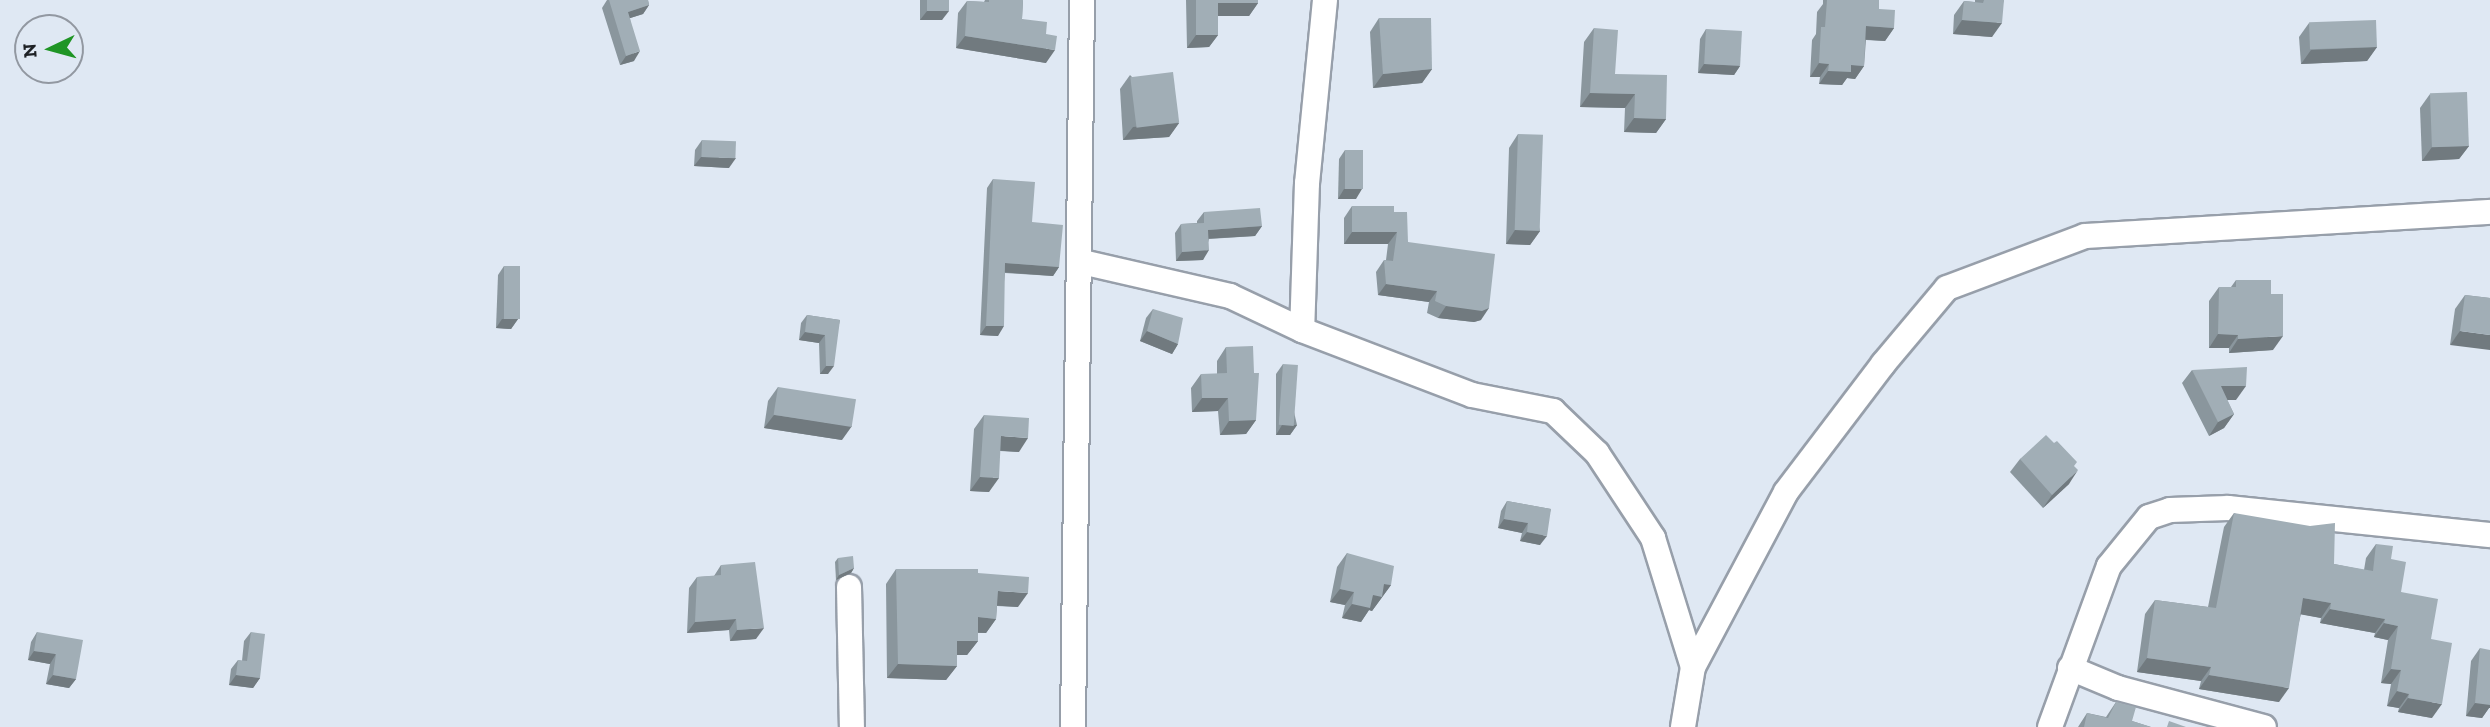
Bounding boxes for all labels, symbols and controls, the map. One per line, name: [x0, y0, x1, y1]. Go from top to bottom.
north arrow: [14, 14, 84, 84]
text: N: [17, 43, 42, 59]

